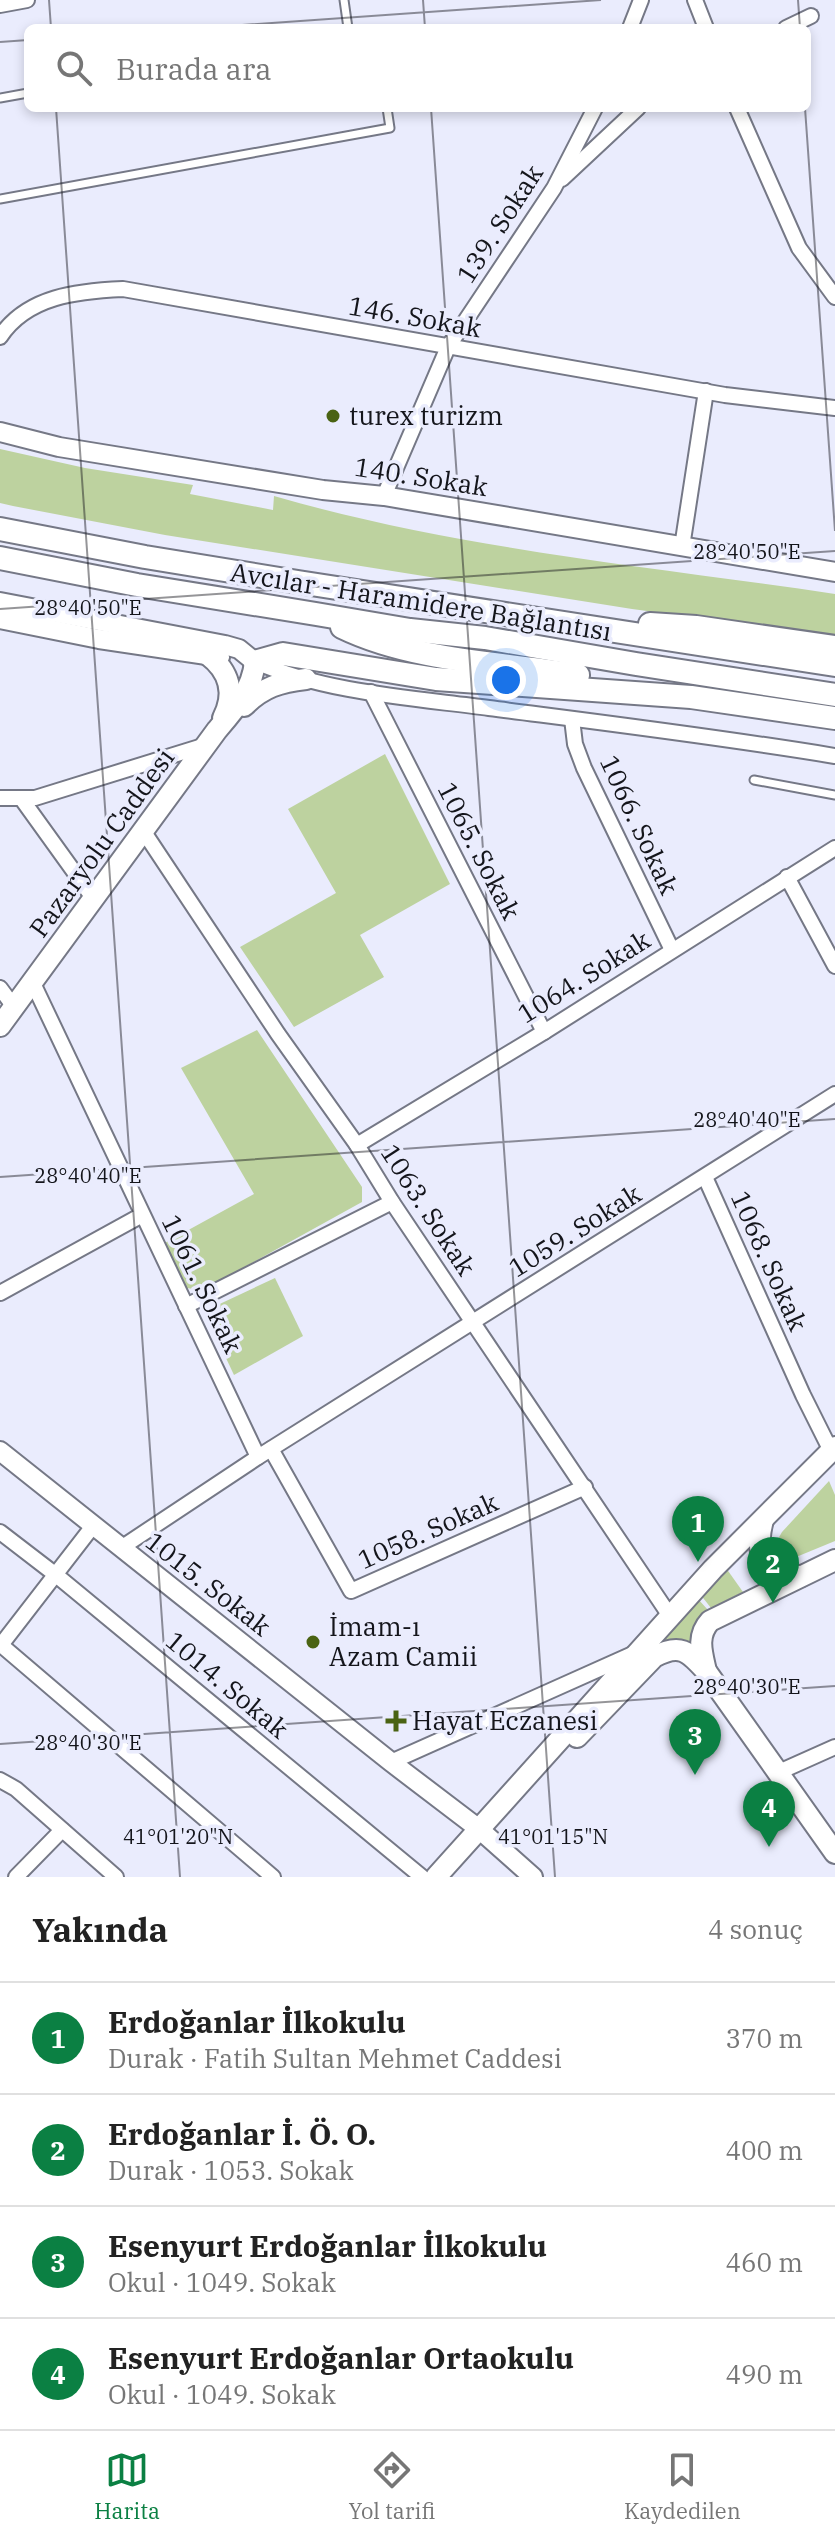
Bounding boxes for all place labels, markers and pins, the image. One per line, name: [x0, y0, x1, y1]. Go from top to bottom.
place label: turex turizm: [349, 398, 503, 432]
marker: turex turizm: [324, 407, 342, 425]
pin: 1: [672, 1496, 724, 1562]
pin: 2: [747, 1537, 799, 1603]
place label: İmam-ı Azam Camii: [329, 1609, 477, 1673]
marker: İmam-ı Azam Camii: [304, 1633, 322, 1651]
place label: Hayat Eczanesi: [412, 1703, 598, 1737]
pin: 3: [669, 1709, 721, 1775]
marker: Hayat Eczanesi: [387, 1712, 405, 1730]
pin: 4: [743, 1781, 795, 1847]

